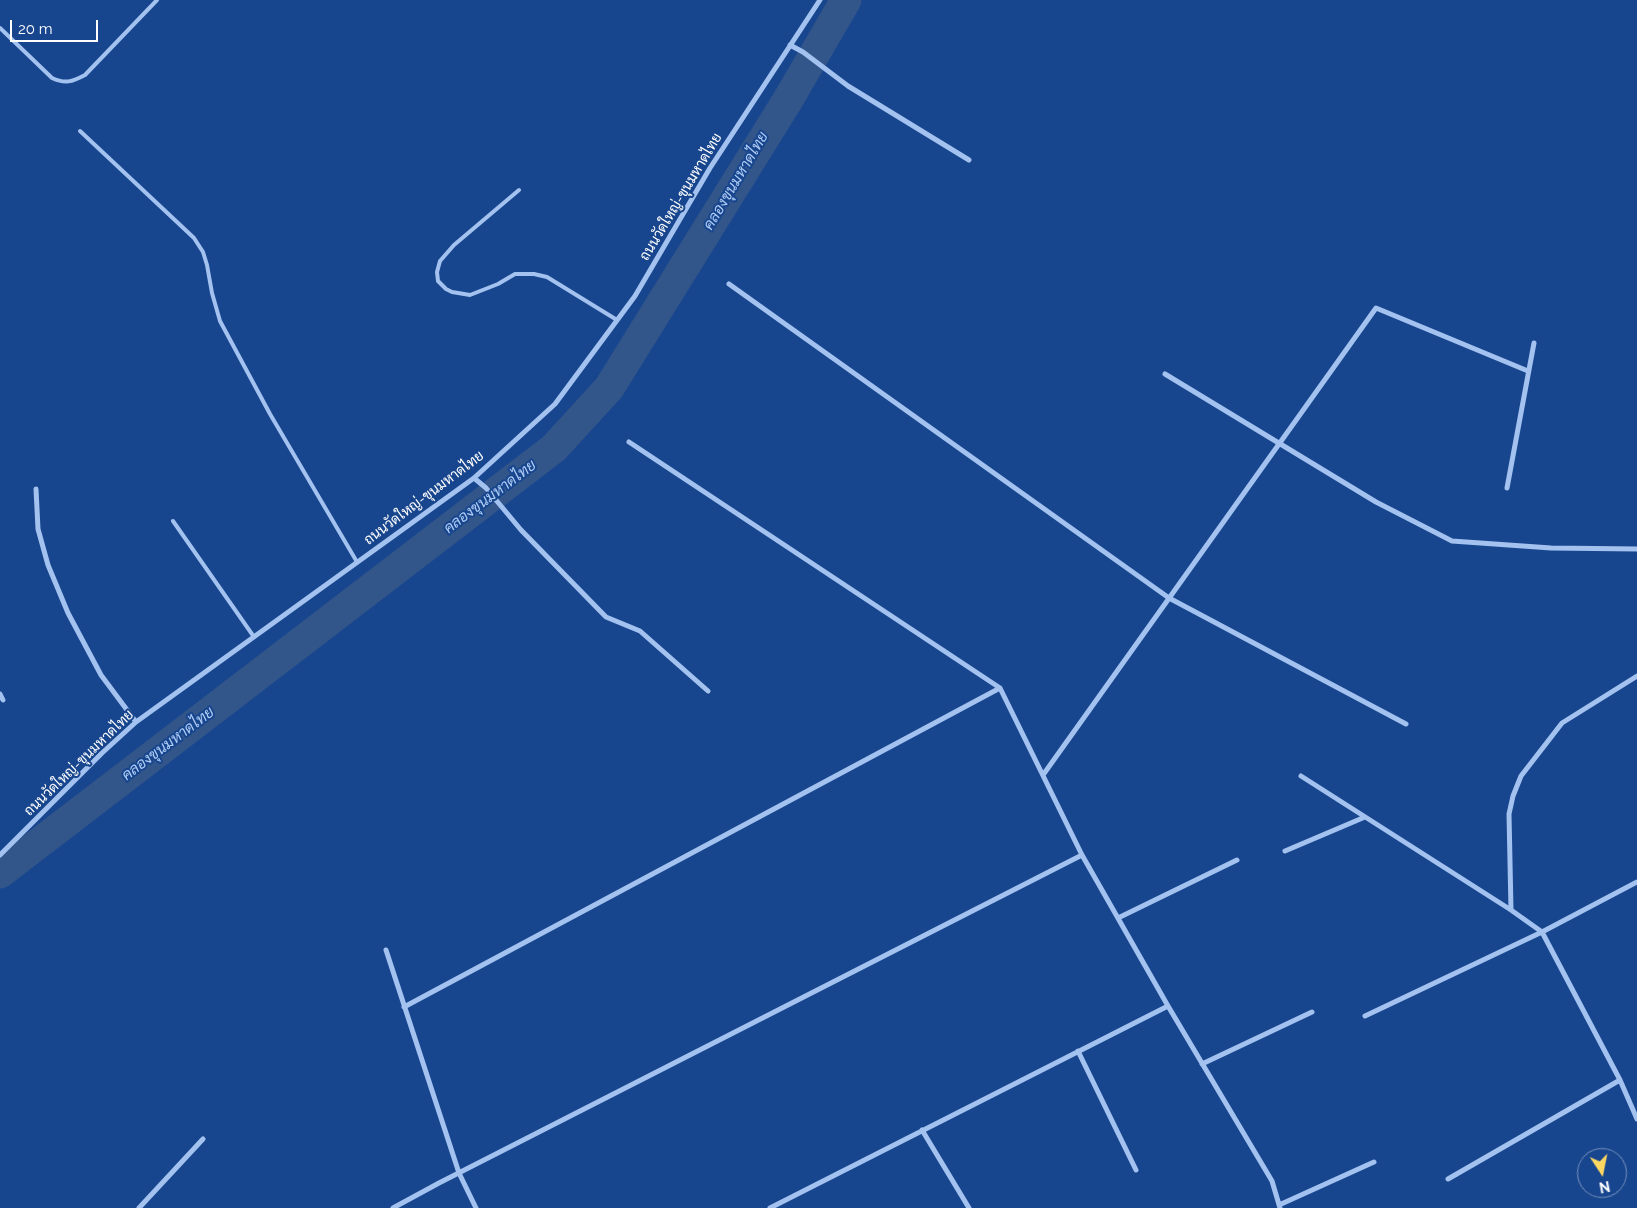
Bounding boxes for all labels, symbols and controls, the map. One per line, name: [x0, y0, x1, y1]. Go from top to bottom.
scale bar: [12, 10, 100, 42]
text: 20 m: [18, 20, 53, 38]
water label: คลองขุนมหาดไทย: [700, 129, 772, 233]
street label: ถนนวัดใหญ่-ขุนมหาดไทย: [636, 130, 726, 264]
street label: ถนนวัดใหญ่-ขุนมหาดไทย: [361, 447, 487, 549]
water label: คลองขุนมหาดไทย: [440, 456, 540, 538]
water label: คลองขุนมหาดไทย: [118, 703, 218, 785]
street label: ถนนวัดใหญ่-ขุนมหาดไทย: [21, 706, 137, 820]
north arrow: [1577, 1148, 1627, 1198]
text: N: [1598, 1178, 1611, 1196]

